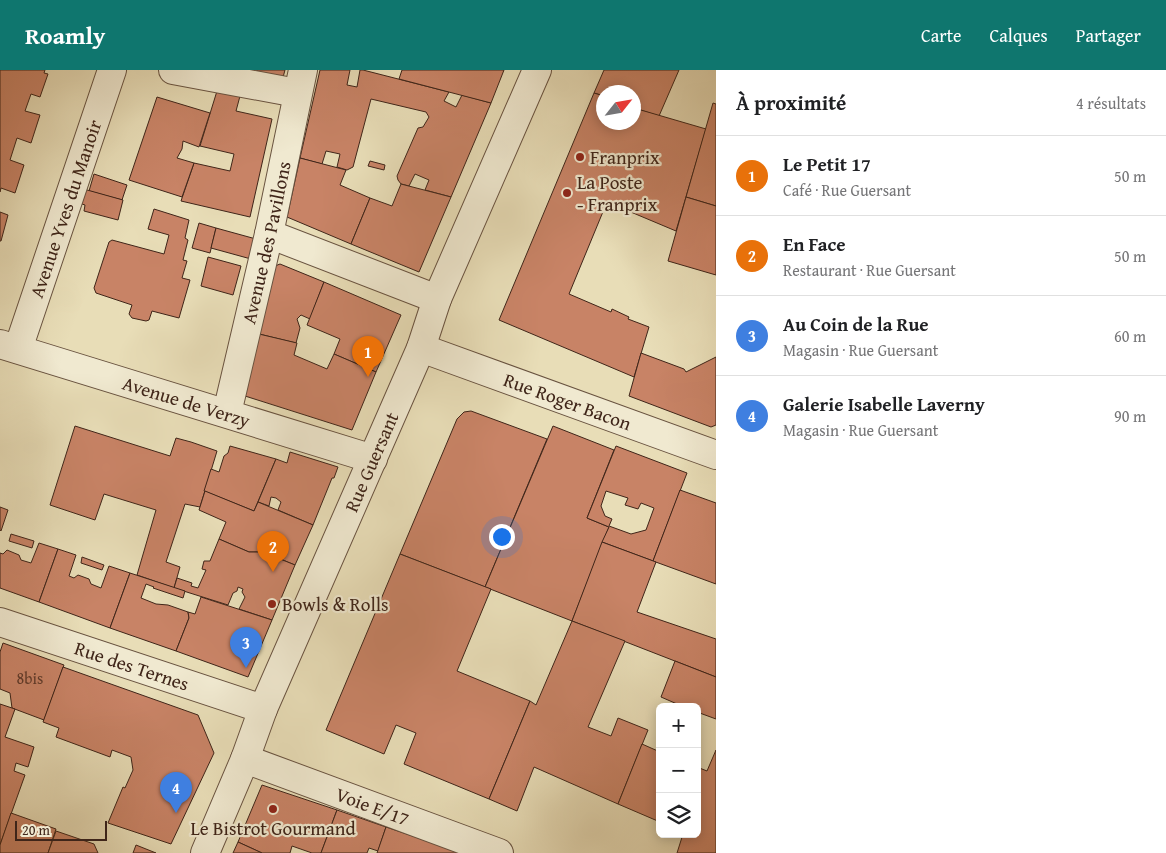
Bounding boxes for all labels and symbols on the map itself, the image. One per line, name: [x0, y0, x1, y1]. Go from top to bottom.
north arrow: [596, 85, 641, 130]
street label: Avenue Yves du Manoir: [22, 116, 108, 302]
place label: Franprix: [590, 143, 660, 171]
marker: Franprix: [574, 151, 586, 163]
street label: Avenue des Pavillons: [234, 159, 298, 327]
place label: La Poste - Franprix: [577, 168, 658, 218]
marker: La Poste - Franprix: [561, 187, 573, 199]
pin: 1: [352, 336, 384, 377]
street label: Rue Roger Bacon: [500, 365, 636, 437]
street label: Avenue de Verzy: [119, 369, 254, 434]
street label: Rue Guersant: [337, 407, 405, 516]
your location: [489, 524, 515, 550]
pin: 2: [257, 531, 289, 572]
place label: Bowls & Rolls: [282, 590, 389, 618]
marker: Bowls & Rolls: [266, 598, 278, 610]
pin: 3: [230, 627, 262, 668]
street label: Rue des Ternes: [71, 634, 193, 698]
house number: 8bis: [17, 666, 43, 690]
pin: 4: [160, 772, 192, 813]
street label: Voie E/17: [332, 780, 413, 833]
marker: Le Bistrot Gourmand: [267, 803, 279, 815]
place label: Le Bistrot Gourmand: [190, 814, 356, 842]
scale bar: [15, 818, 108, 841]

